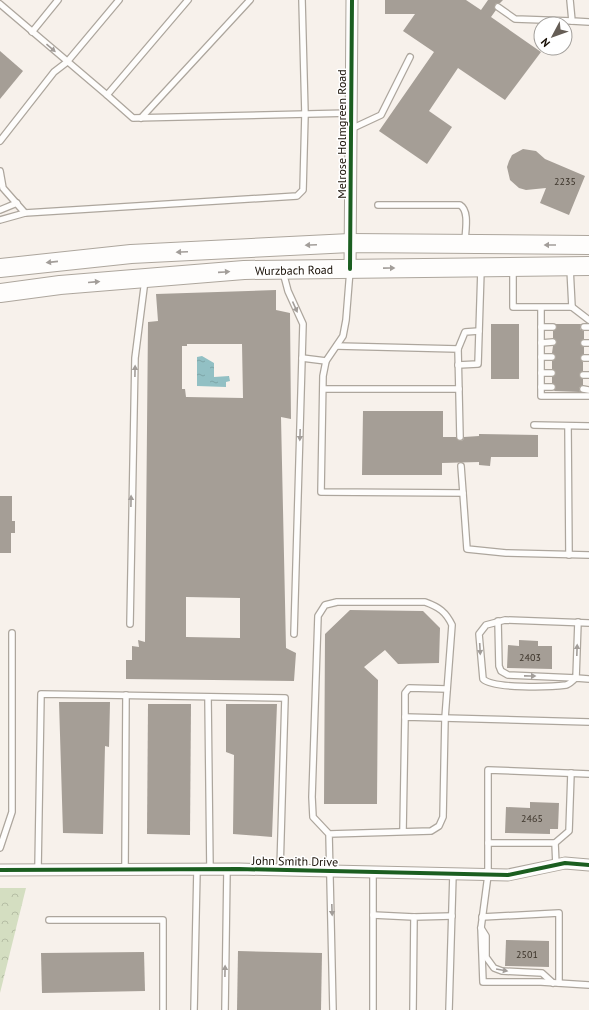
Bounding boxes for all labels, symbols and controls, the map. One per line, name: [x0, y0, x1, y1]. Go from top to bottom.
north arrow: [533, 16, 573, 56]
text: N: [538, 35, 553, 50]
one-way arrow: [46, 43, 55, 52]
street label: Melrose Holmgreen Road: [334, 69, 349, 199]
house number: 2235: [554, 175, 576, 188]
one-way arrow: [305, 242, 317, 249]
one-way arrow: [543, 242, 556, 248]
one-way arrow: [175, 249, 188, 255]
one-way arrow: [46, 259, 58, 265]
street label: Wurzbach Road: [255, 262, 333, 278]
one-way arrow: [383, 265, 395, 272]
one-way arrow: [218, 268, 230, 275]
one-way arrow: [88, 279, 100, 286]
one-way arrow: [292, 301, 298, 312]
one-way arrow: [131, 365, 138, 377]
one-way arrow: [296, 429, 303, 441]
one-way arrow: [128, 495, 135, 507]
one-way arrow: [477, 643, 483, 656]
one-way arrow: [574, 643, 580, 656]
house number: 2403: [519, 651, 541, 664]
one-way arrow: [524, 672, 536, 679]
house number: 2465: [521, 812, 543, 825]
street label: John Smith Drive: [251, 853, 338, 869]
one-way arrow: [329, 904, 335, 917]
house number: 2501: [516, 948, 538, 961]
one-way arrow: [222, 964, 228, 977]
one-way arrow: [496, 967, 508, 973]

